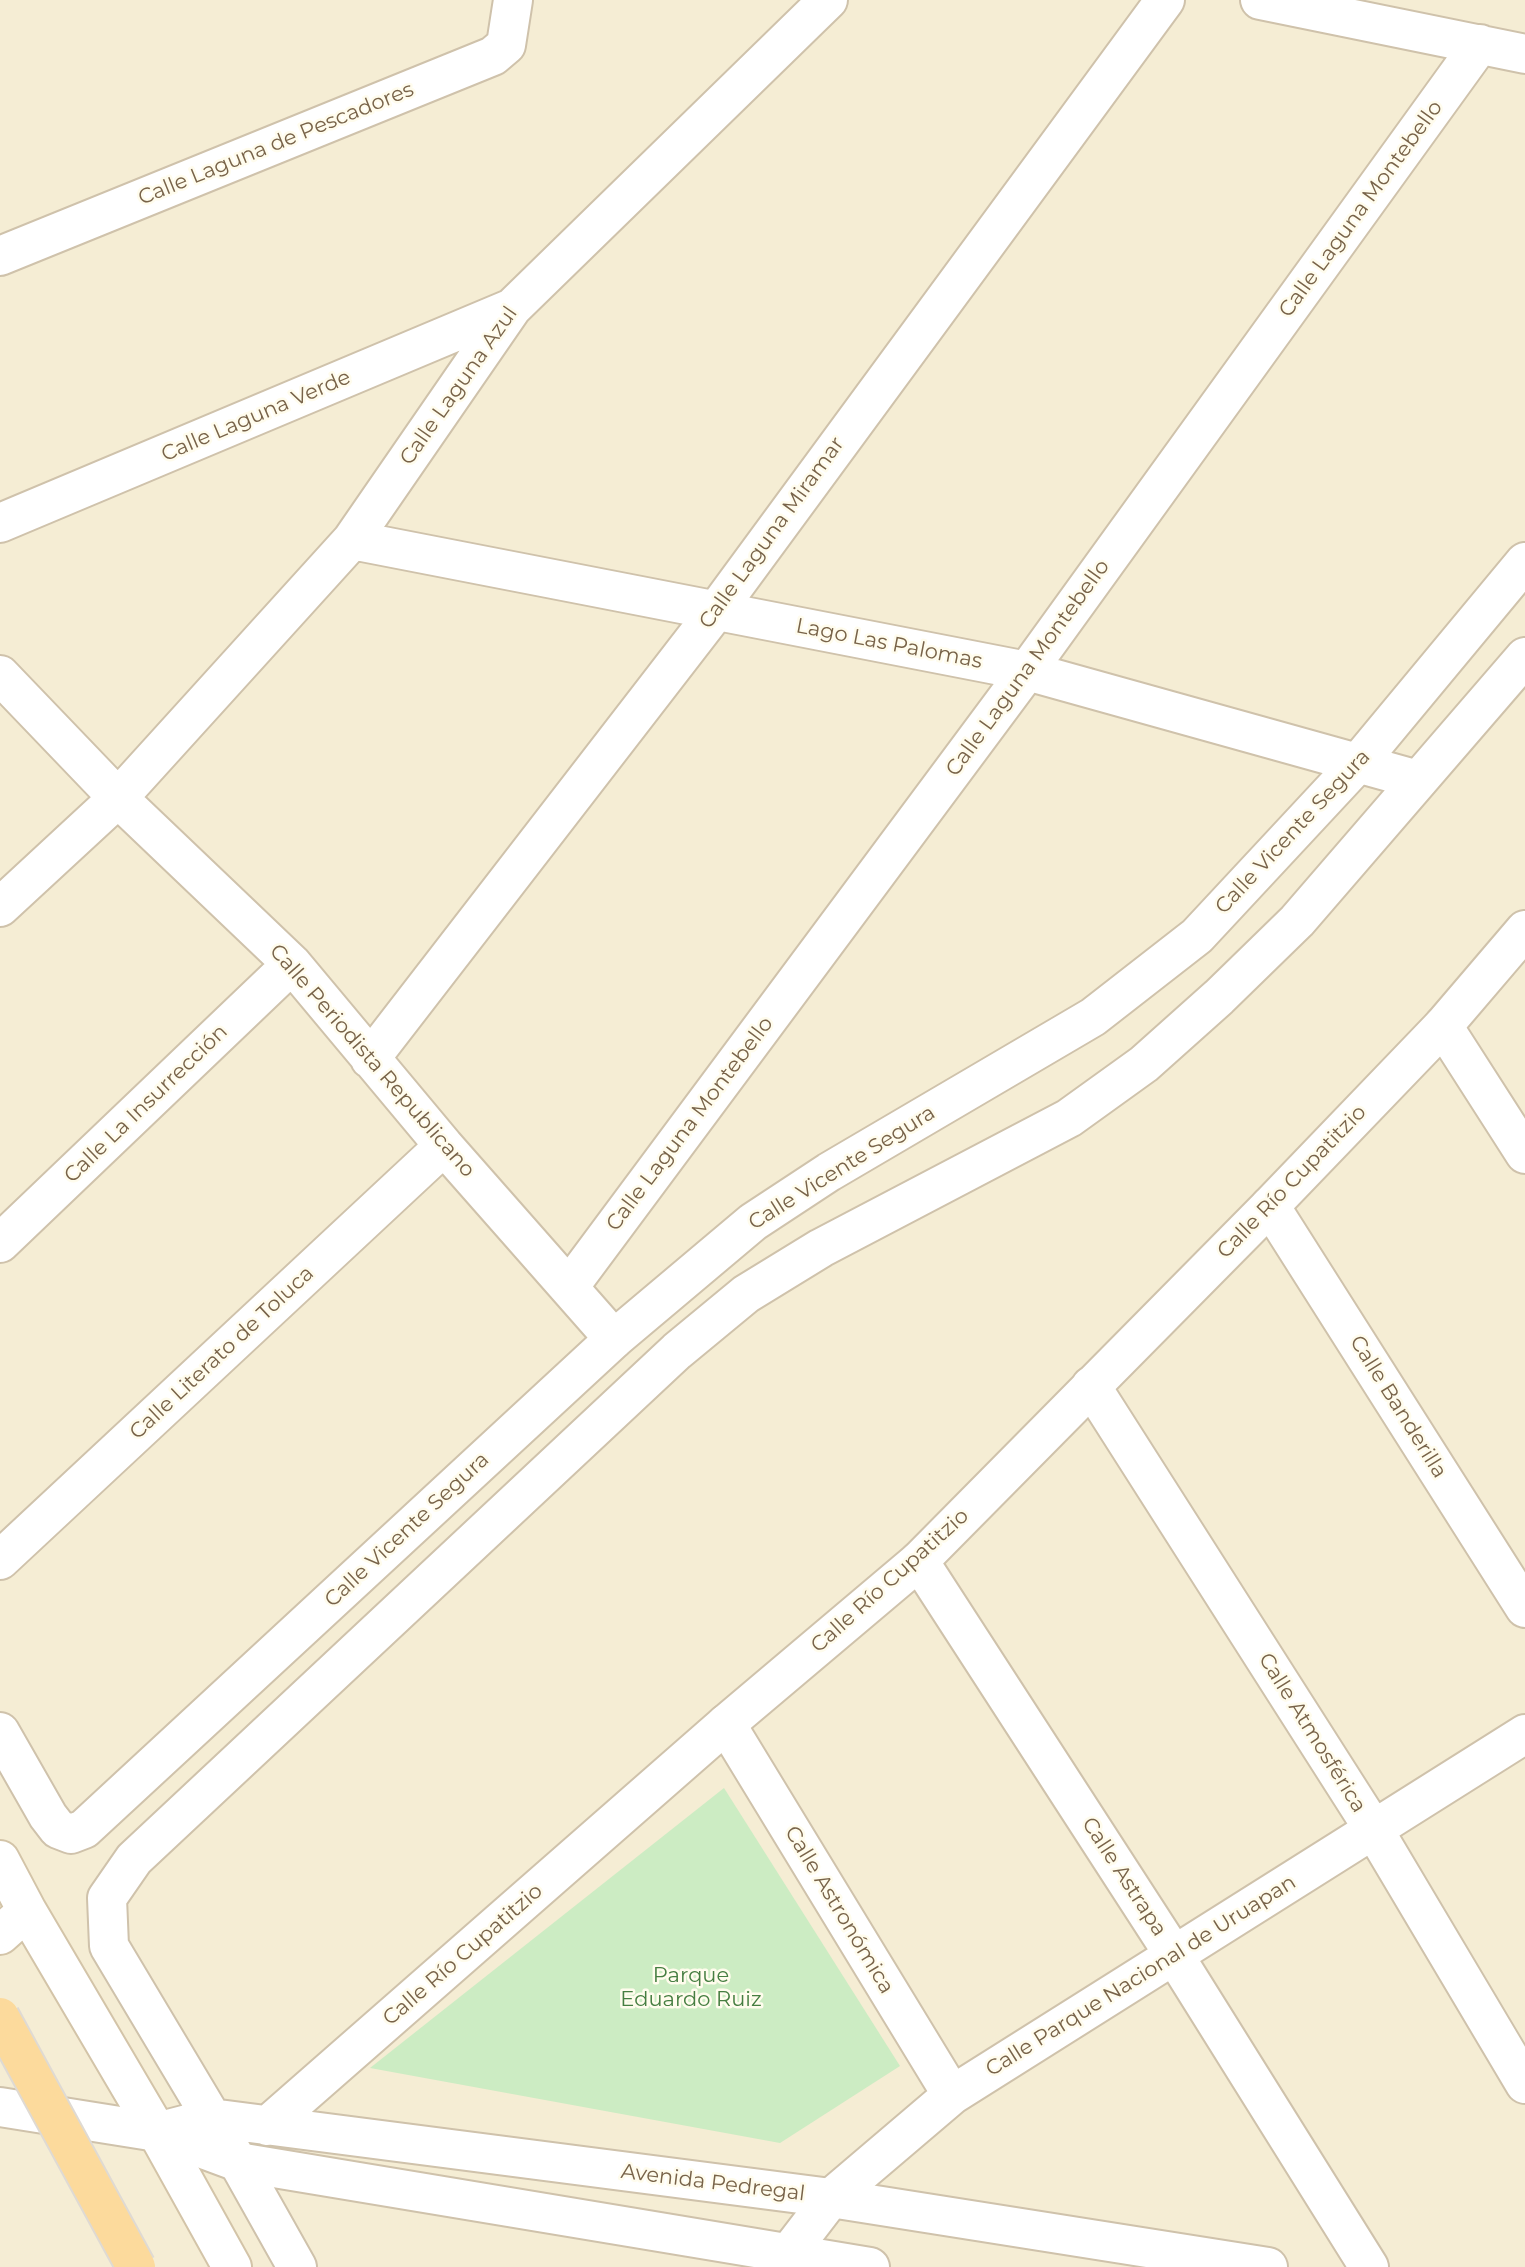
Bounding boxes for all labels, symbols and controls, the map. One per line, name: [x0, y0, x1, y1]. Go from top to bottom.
street label: Calle Laguna de Pescadores: [135, 77, 417, 211]
street label: Calle Laguna Montebello: [1274, 96, 1448, 322]
street label: Calle Laguna Azul: [395, 302, 523, 470]
street label: Calle Laguna Verde: [158, 365, 354, 467]
street label: Calle Laguna Miramar: [694, 432, 850, 634]
street label: Calle Laguna Montebello: [941, 555, 1115, 781]
street label: Lago Las Palomas: [794, 614, 984, 674]
street label: Calle Vicente Segura: [1210, 745, 1376, 919]
street label: Calle Periodista Republicano: [264, 939, 480, 1183]
street label: Calle Laguna Montebello: [601, 1012, 779, 1236]
street label: Calle La Insurrección: [59, 1020, 233, 1188]
street label: Calle Vicente Segura: [744, 1100, 940, 1236]
street label: Calle Río Cupatitzio: [1212, 1100, 1372, 1264]
street label: Calle Literato de Toluca: [125, 1261, 319, 1445]
street label: Calle Banderilla: [1344, 1331, 1452, 1483]
street label: Calle Vicente Segura: [320, 1447, 494, 1613]
street label: Calle Río Cupatitzio: [806, 1504, 974, 1658]
street label: Calle Atmosférica: [1253, 1649, 1371, 1817]
street label: Calle Astrapa: [1076, 1813, 1172, 1941]
street label: Calle Astronómica: [779, 1822, 899, 1998]
street label: Calle Parque Nacional de Uruapan: [981, 1870, 1301, 2082]
street label: Calle Río Cupatitzio: [378, 1879, 548, 2031]
park label: Parque Eduardo Ruiz: [620, 1963, 762, 2013]
street label: Avenida Pedregal: [620, 2159, 806, 2207]

